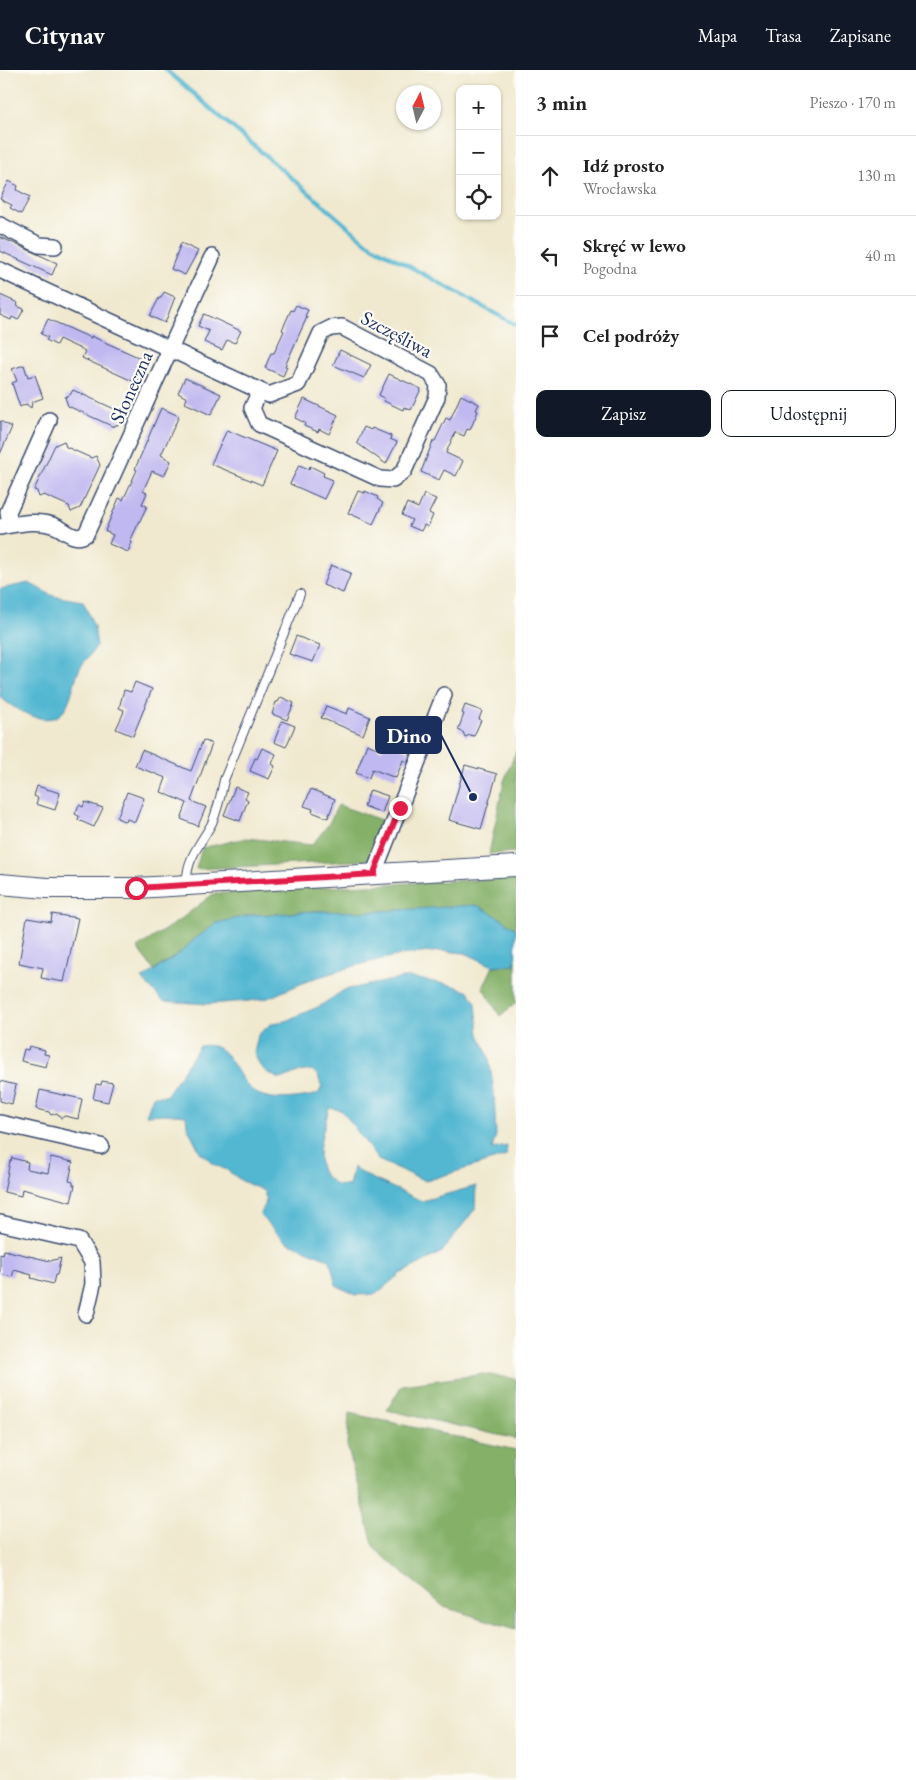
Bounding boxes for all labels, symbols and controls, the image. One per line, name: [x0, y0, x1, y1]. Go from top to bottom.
text: Citynav: [25, 20, 105, 51]
text: Mapa: [698, 24, 737, 47]
text: Trasa: [765, 24, 802, 47]
text: Zapisane: [830, 24, 891, 47]
north arrow: [396, 85, 441, 130]
map controls: [456, 85, 501, 220]
button: +: [456, 85, 501, 130]
text: 3 min: [536, 89, 587, 116]
text: Pieszo · 170 m: [810, 92, 896, 113]
button: −: [456, 130, 501, 175]
text: Idź prosto: [583, 153, 664, 178]
icon: ahead: [536, 162, 564, 190]
text: 130 m: [857, 165, 896, 186]
button: locate: [456, 175, 501, 220]
text: Wrocławska: [583, 178, 657, 199]
text: Skręć w lewo: [583, 233, 686, 258]
icon: left: [536, 242, 564, 270]
text: 40 m: [865, 245, 896, 266]
text: Pogodna: [583, 258, 637, 279]
street label: Szczęśliwa: [357, 304, 437, 364]
icon: arrive: [536, 322, 564, 350]
text: Cel podróży: [583, 323, 679, 348]
street label: Słoneczna: [104, 347, 158, 427]
button: Zapisz: [536, 390, 711, 437]
button: Udostępnij: [721, 390, 896, 437]
callout: Dino: [376, 717, 441, 753]
text: Dino: [387, 722, 432, 749]
route end: [389, 797, 412, 820]
route start: [125, 877, 148, 900]

